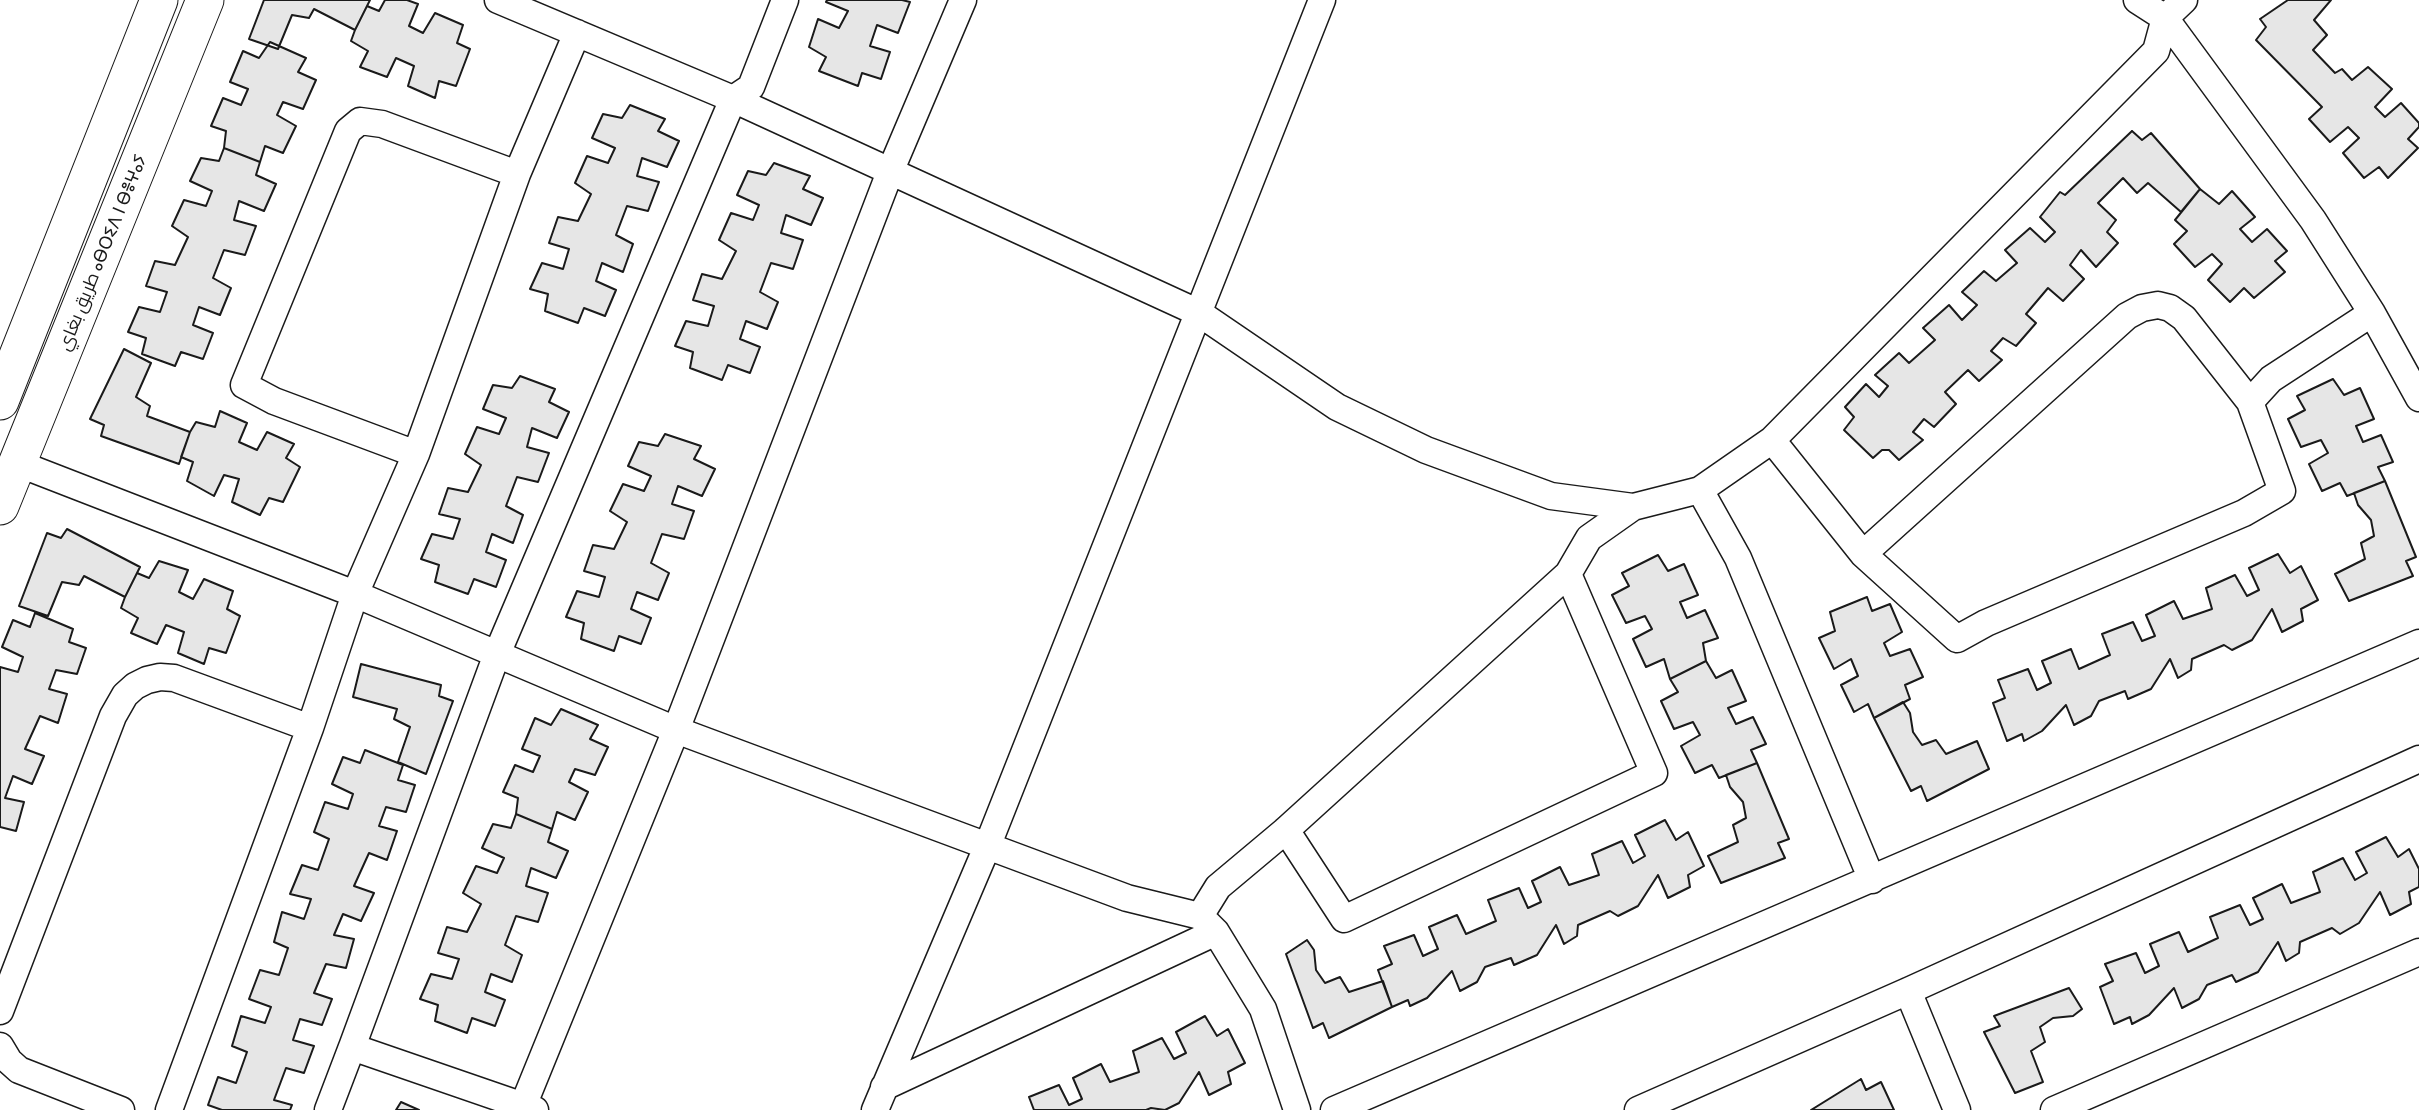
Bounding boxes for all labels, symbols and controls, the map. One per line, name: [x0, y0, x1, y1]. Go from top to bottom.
street label: طريق بغاي ⴰⴱⵔⵉⴷ ⵏ ⴱⴻⵖⴰⵢ: [54, 152, 152, 354]

